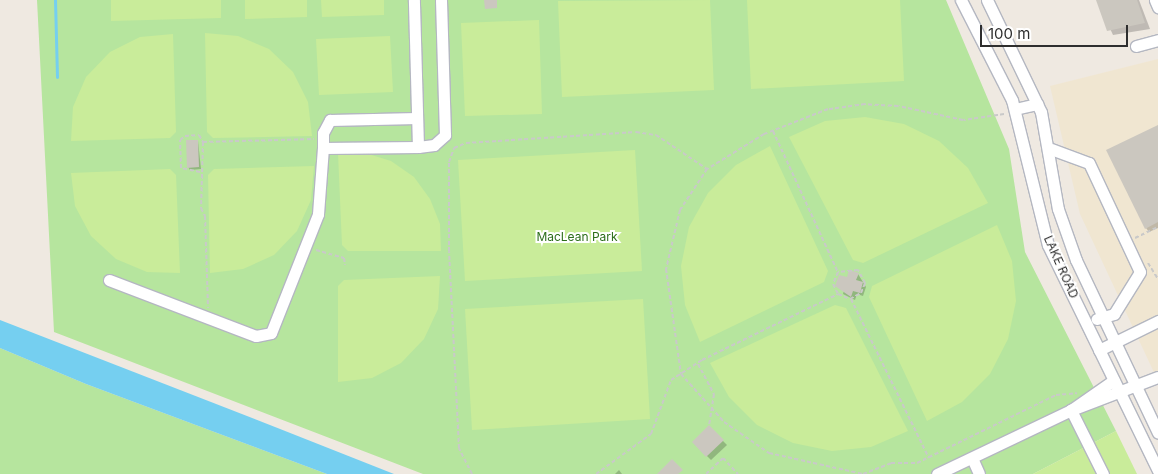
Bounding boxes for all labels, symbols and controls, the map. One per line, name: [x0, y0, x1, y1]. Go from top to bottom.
scale bar: [983, 15, 1130, 47]
text: 100 m: [988, 24, 1030, 43]
park label: MacLean Park: [536, 230, 618, 244]
street label: LAKE ROAD: [1041, 233, 1081, 301]

